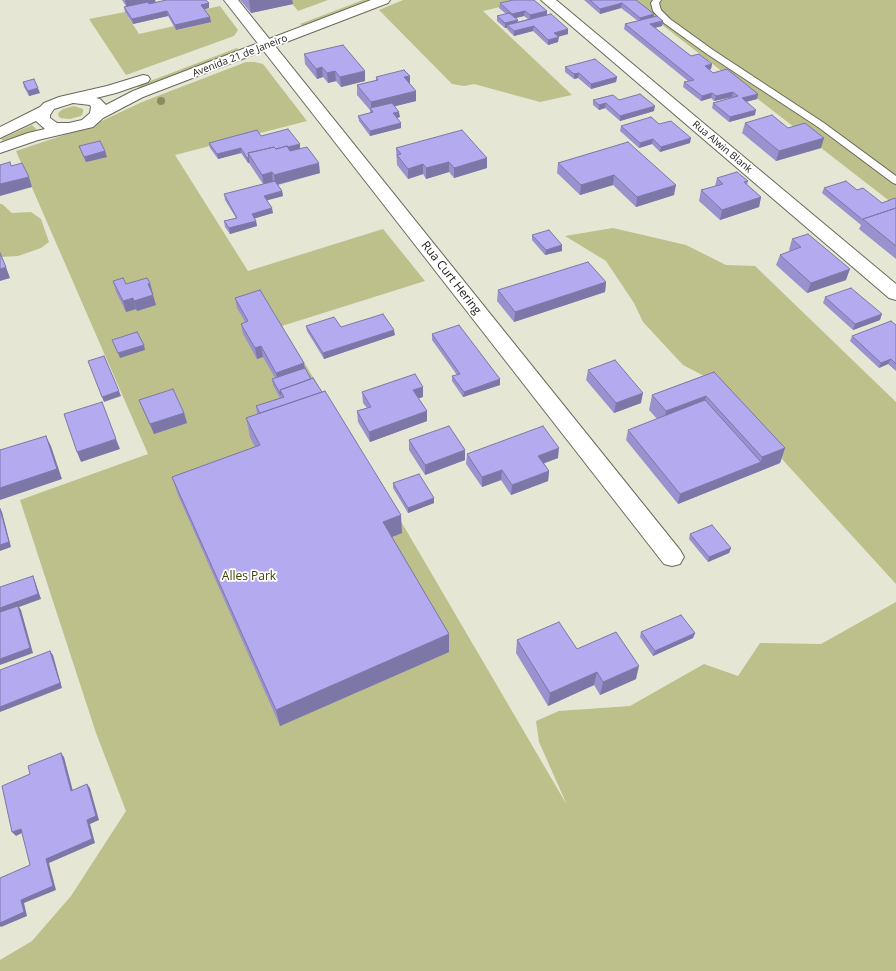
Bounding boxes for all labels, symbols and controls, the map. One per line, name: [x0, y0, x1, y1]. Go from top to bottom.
street label: Avenida 21 de Janeiro: [191, 32, 289, 80]
street label: Rua Alwin Blank: [690, 119, 754, 175]
street label: Rua Curt Hering: [418, 238, 484, 318]
park label: Alles Park: [222, 570, 276, 584]

